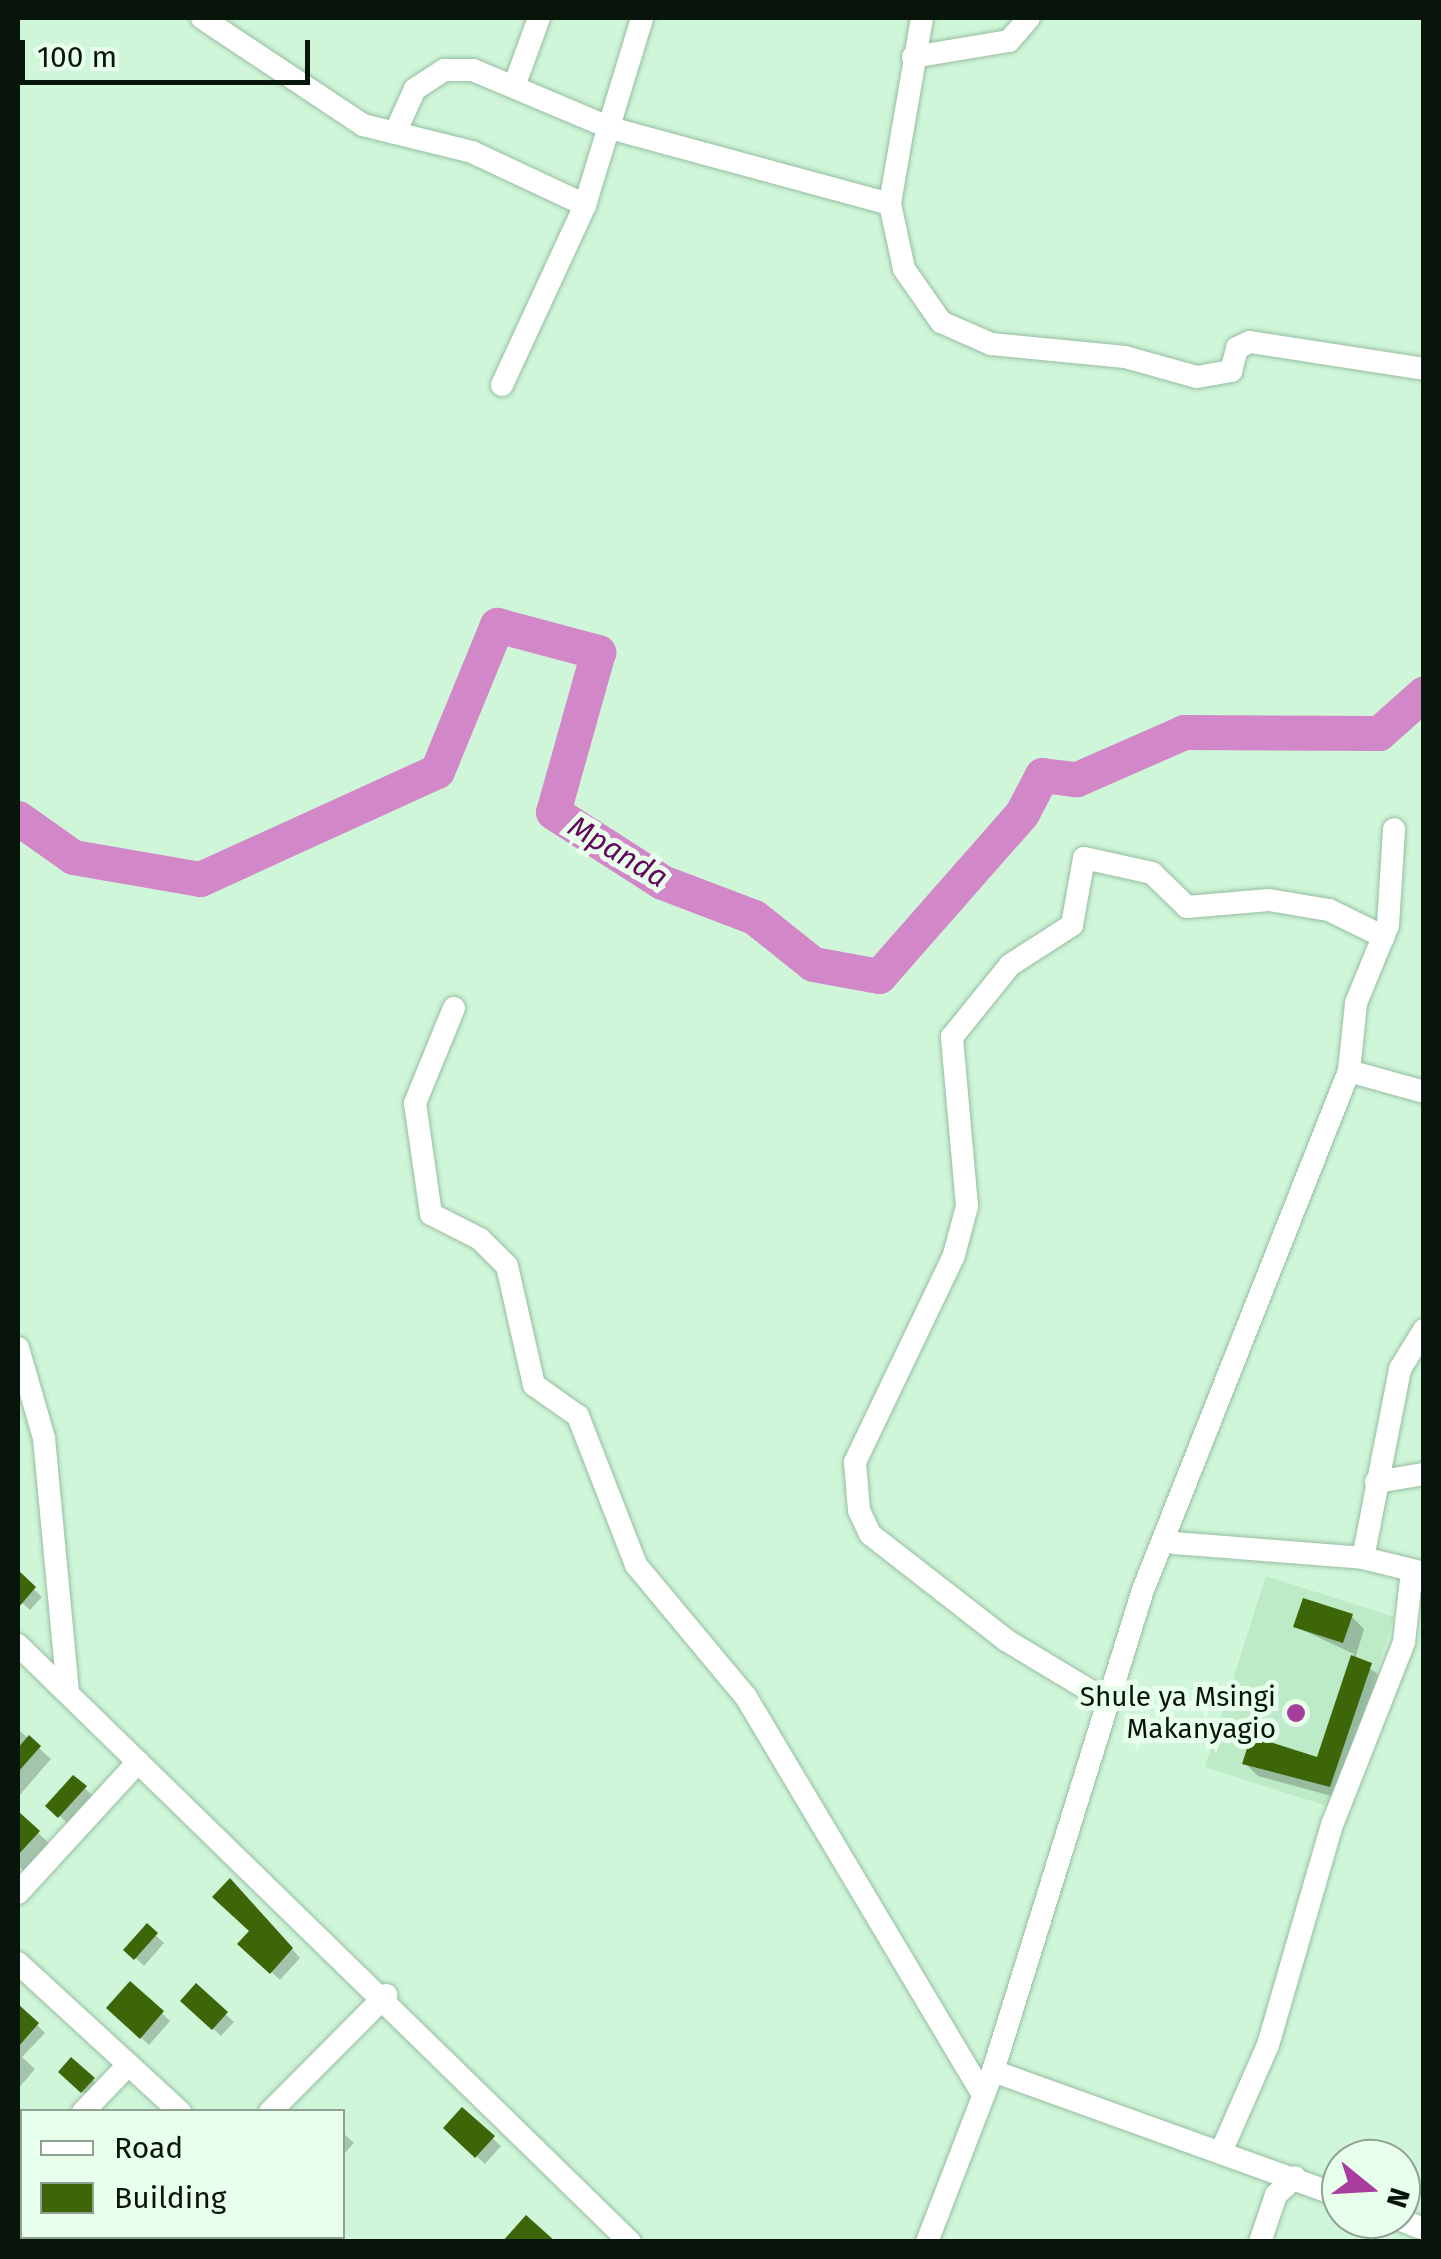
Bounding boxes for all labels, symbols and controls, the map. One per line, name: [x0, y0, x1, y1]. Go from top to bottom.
scale bar: [25, 20, 315, 82]
text: 100 m: [37, 39, 117, 75]
water label: Mpanda: [562, 808, 674, 896]
place label: Shule ya Msingi Makanyagio: [1080, 1680, 1276, 1746]
marker: Shule ya Msingi Makanyagio: [1285, 1702, 1307, 1724]
legend: [20, 2109, 345, 2239]
text: Road: [114, 2130, 183, 2166]
north arrow: [1321, 2139, 1421, 2239]
text: Building: [114, 2180, 226, 2216]
text: N: [1380, 2184, 1417, 2212]

